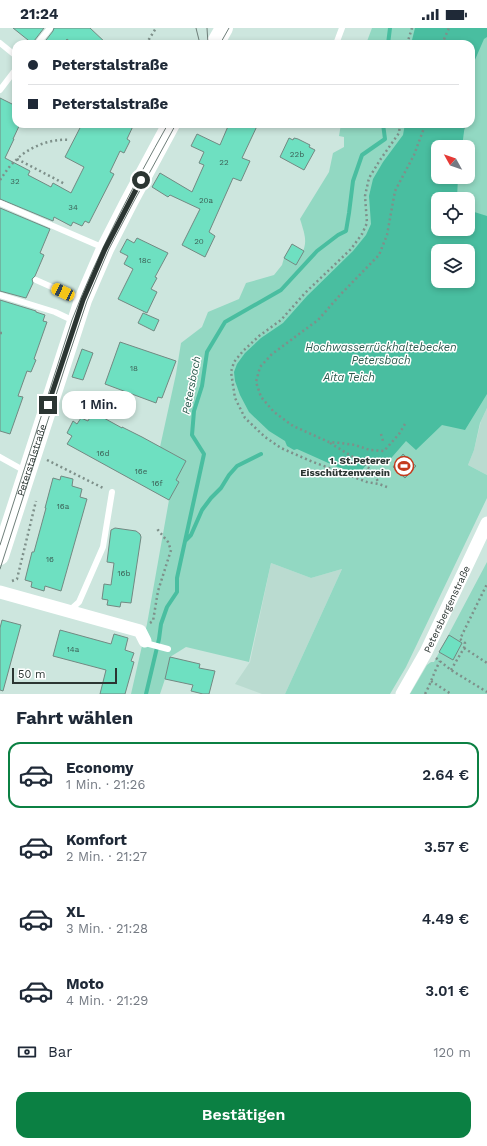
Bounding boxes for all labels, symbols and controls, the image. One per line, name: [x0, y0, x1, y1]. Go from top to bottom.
text: 21:24: [20, 5, 58, 23]
text: Peterstalstraße: [52, 56, 168, 74]
text: Peterstalstraße: [52, 95, 168, 113]
north arrow: [431, 140, 475, 184]
map controls: [431, 140, 475, 288]
house number: 22b: [290, 150, 304, 159]
house number: 22: [219, 158, 229, 167]
route start: [132, 171, 150, 189]
house number: 32: [10, 177, 20, 186]
button: locate: [431, 192, 475, 236]
house number: 20a: [199, 196, 214, 205]
house number: 34: [68, 203, 78, 212]
house number: 20: [194, 237, 204, 246]
button: layers: [431, 244, 475, 288]
house number: 18c: [139, 256, 152, 265]
car: [50, 281, 76, 303]
water label: Hochwasserrückhaltebecken Petersbach: [305, 341, 457, 367]
water label: Petersbach: [179, 355, 204, 415]
house number: 18: [130, 364, 138, 373]
water label: Aita Teich: [322, 371, 375, 384]
callout: 1 Min.: [62, 391, 136, 419]
route end: [39, 396, 57, 414]
text: 1 Min.: [81, 397, 117, 412]
street label: Peterstalstraße: [15, 423, 48, 497]
house number: 16d: [97, 449, 110, 458]
place label: 1. St.Peterer Eisschützenverein: [300, 455, 391, 478]
sports icon: 1. St.Peterer Eisschützenverein: [393, 455, 415, 477]
house number: 16e: [135, 467, 148, 476]
house number: 16f: [151, 479, 163, 488]
house number: 16a: [57, 502, 70, 511]
house number: 16: [46, 555, 54, 564]
street label: Petersbergenstraße: [422, 564, 472, 654]
house number: 16b: [118, 569, 131, 578]
house number: 14a: [67, 645, 80, 654]
scale bar: [12, 666, 117, 685]
text: 50 m: [18, 668, 45, 681]
text: Fahrt wählen: [16, 707, 133, 728]
icon: car: [18, 757, 54, 793]
text: Economy: [66, 759, 133, 777]
text: 2.64 €: [422, 766, 469, 784]
text: 1 Min. · 21:26: [66, 777, 145, 792]
icon: car: [18, 829, 54, 865]
text: Komfort: [66, 831, 127, 849]
text: 3.57 €: [424, 838, 469, 856]
text: 2 Min. · 21:27: [66, 849, 147, 864]
icon: car: [18, 901, 54, 937]
text: XL: [66, 903, 85, 921]
text: 4.49 €: [422, 910, 469, 928]
text: 3 Min. · 21:28: [66, 921, 148, 936]
icon: car: [18, 973, 54, 1009]
text: Moto: [66, 975, 104, 993]
text: 3.01 €: [425, 982, 469, 1000]
text: 4 Min. · 21:29: [66, 993, 148, 1008]
icon: cash: [16, 1041, 38, 1063]
text: Bar: [48, 1043, 72, 1061]
text: 120 m: [433, 1045, 471, 1060]
button: Bestätigen: [16, 1092, 471, 1138]

